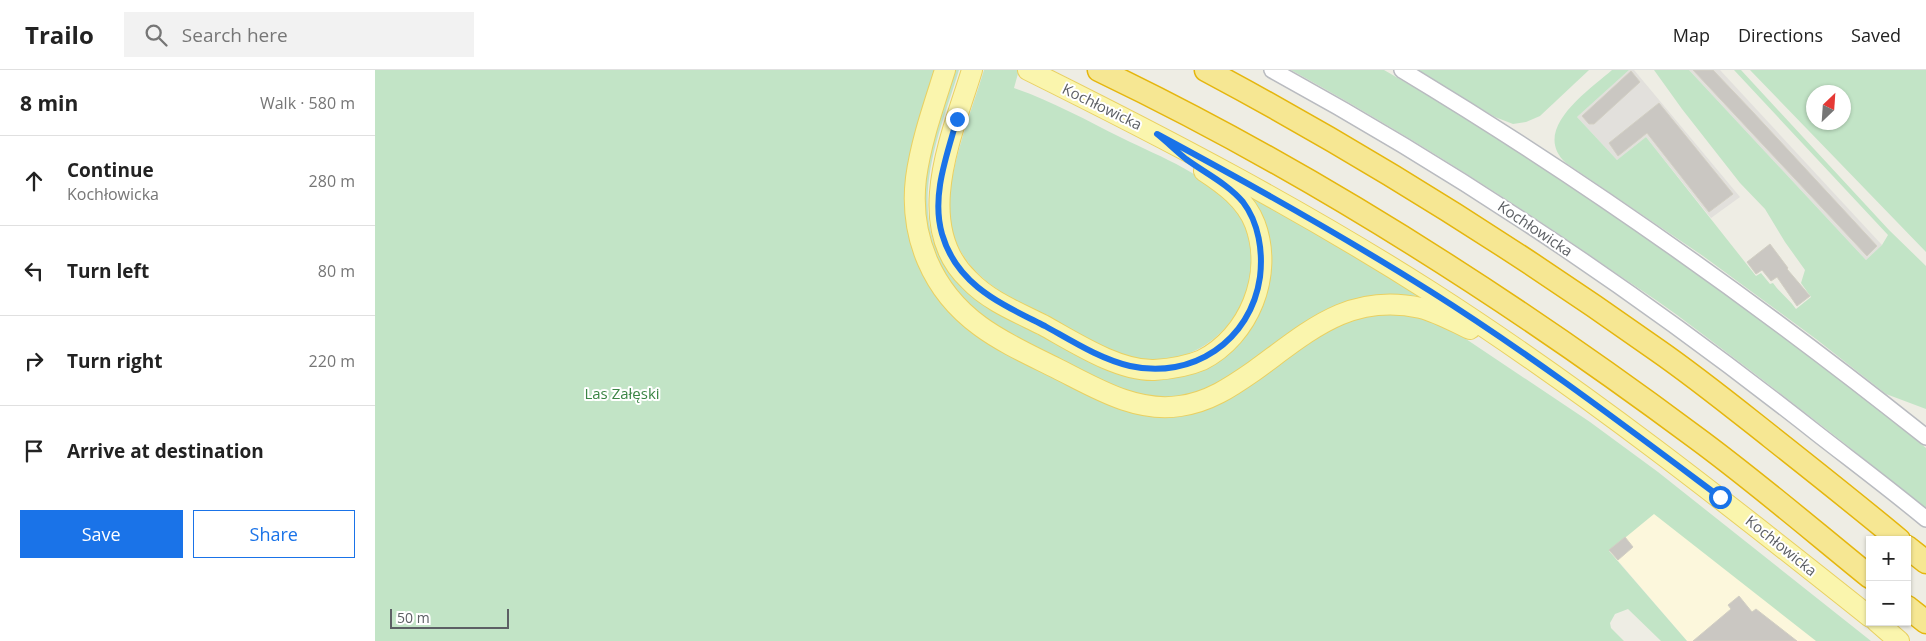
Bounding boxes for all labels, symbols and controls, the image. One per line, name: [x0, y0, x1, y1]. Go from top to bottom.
search box: [124, 12, 474, 57]
text: Trailo: [25, 18, 94, 51]
icon: search: [142, 21, 170, 49]
text: Search here: [182, 22, 288, 48]
text: Map: [1673, 23, 1710, 47]
text: Directions: [1738, 23, 1823, 47]
text: Saved: [1851, 23, 1901, 47]
street label: Kochłowicka: [1059, 78, 1146, 134]
north arrow: [1806, 85, 1851, 130]
text: 8 min: [20, 89, 78, 117]
text: Walk · 580 m: [260, 92, 355, 114]
route end: [946, 108, 969, 131]
text: Continue: [67, 157, 154, 183]
icon: ahead: [20, 167, 48, 195]
text: 280 m: [309, 170, 355, 192]
text: Kochłowicka: [67, 183, 159, 205]
street label: Kochłowicka: [1494, 196, 1577, 261]
icon: left: [20, 257, 48, 285]
text: Turn left: [67, 258, 149, 284]
text: 80 m: [318, 260, 355, 282]
icon: right: [20, 347, 48, 375]
text: Turn right: [67, 348, 162, 374]
text: 220 m: [309, 350, 355, 372]
park label: Las Załęski: [584, 383, 660, 403]
icon: arrive: [20, 437, 48, 465]
text: Arrive at destination: [67, 438, 264, 464]
route start: [1709, 486, 1732, 509]
button: Save: [20, 510, 183, 558]
button: Share: [193, 510, 355, 558]
street label: Kochłowicka: [1742, 510, 1821, 580]
map controls: [1866, 536, 1911, 626]
button: +: [1866, 536, 1911, 581]
button: −: [1866, 581, 1911, 626]
scale bar: [390, 606, 509, 629]
text: 50 m: [397, 608, 430, 627]

